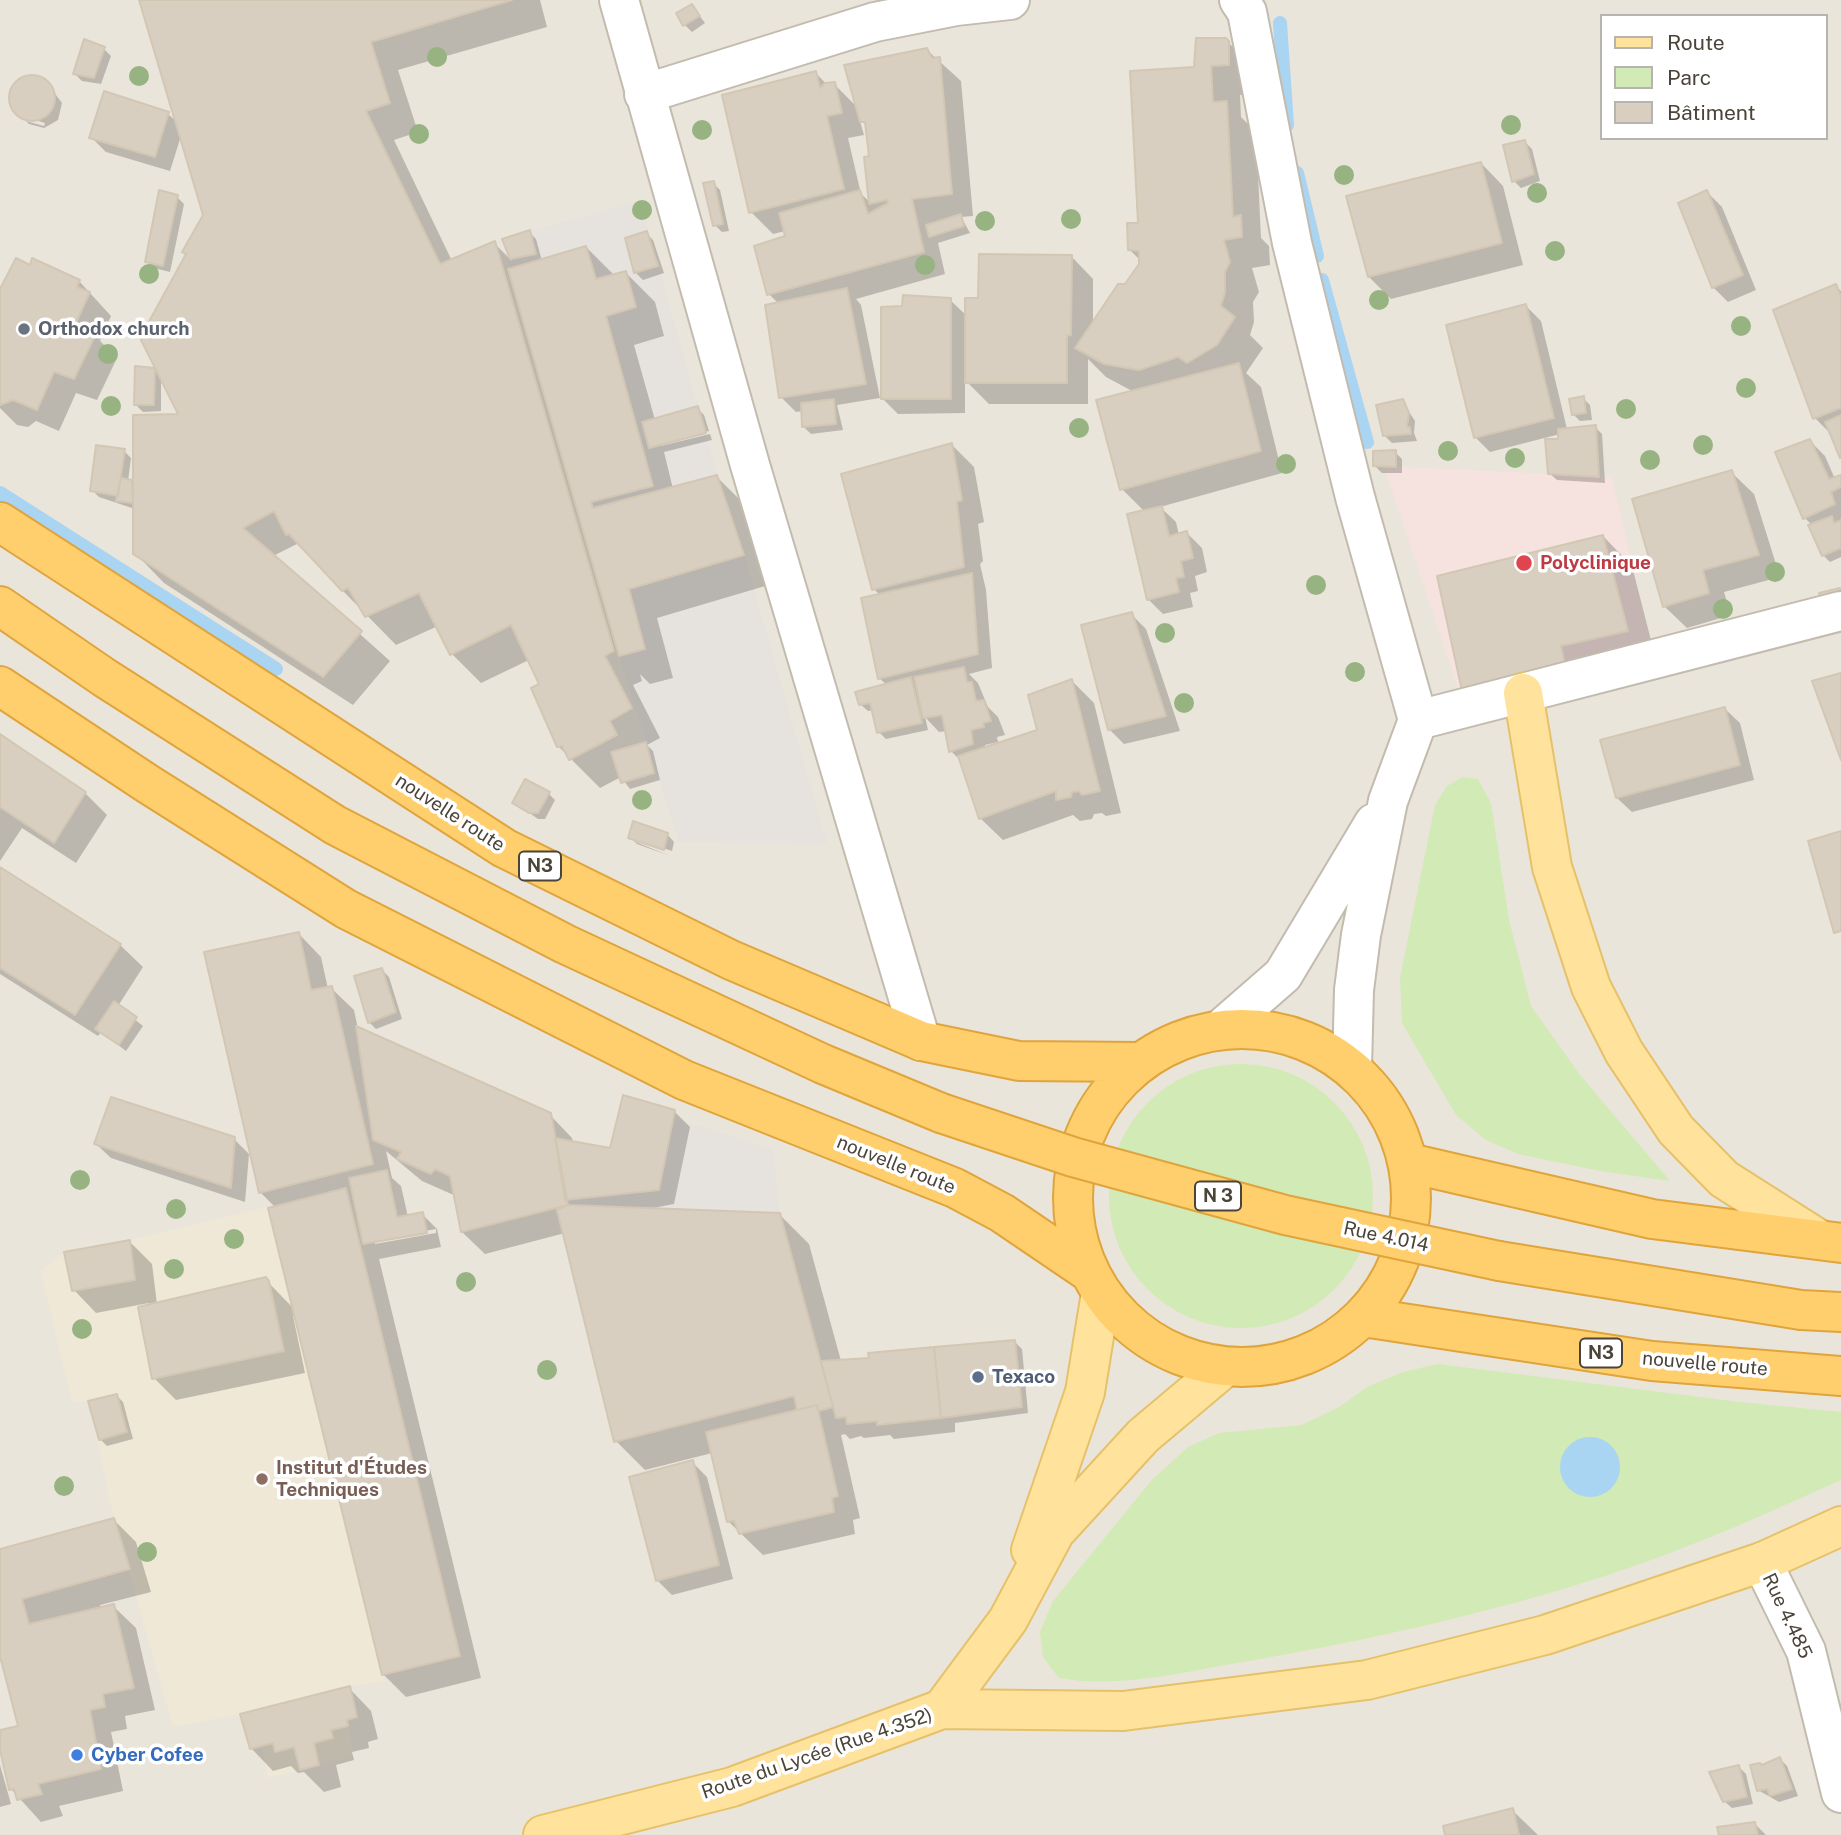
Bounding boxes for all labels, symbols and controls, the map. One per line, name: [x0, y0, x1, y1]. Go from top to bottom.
legend: [1600, 14, 1827, 140]
text: Route: [1667, 30, 1725, 55]
text: Parc: [1667, 65, 1711, 90]
text: Bâtiment: [1667, 100, 1756, 125]
place label: Orthodox church: [38, 318, 190, 340]
marker: Orthodox church: [16, 321, 32, 337]
place label: Polyclinique: [1540, 552, 1651, 574]
marker: Polyclinique: [1514, 553, 1534, 573]
street label: nouvelle route: [391, 769, 509, 857]
road number: N3: [519, 852, 561, 880]
street label: nouvelle route: [833, 1131, 959, 1199]
road number: N 3: [1195, 1182, 1241, 1210]
street label: Rue 4.014: [1341, 1217, 1431, 1257]
road number: N3: [1580, 1338, 1622, 1368]
street label: nouvelle route: [1641, 1347, 1769, 1381]
place label: Texaco: [992, 1366, 1055, 1388]
marker: Texaco: [970, 1369, 986, 1385]
place label: Institut d'Études Techniques: [276, 1457, 427, 1501]
marker: Institut d'Études Techniques: [254, 1471, 270, 1487]
street label: Rue 4.485: [1757, 1570, 1817, 1662]
street label: Route du Lycée (Rue 4.352): [699, 1704, 935, 1804]
place label: Cyber Cofee: [91, 1744, 204, 1766]
marker: Cyber Cofee: [69, 1747, 85, 1763]

